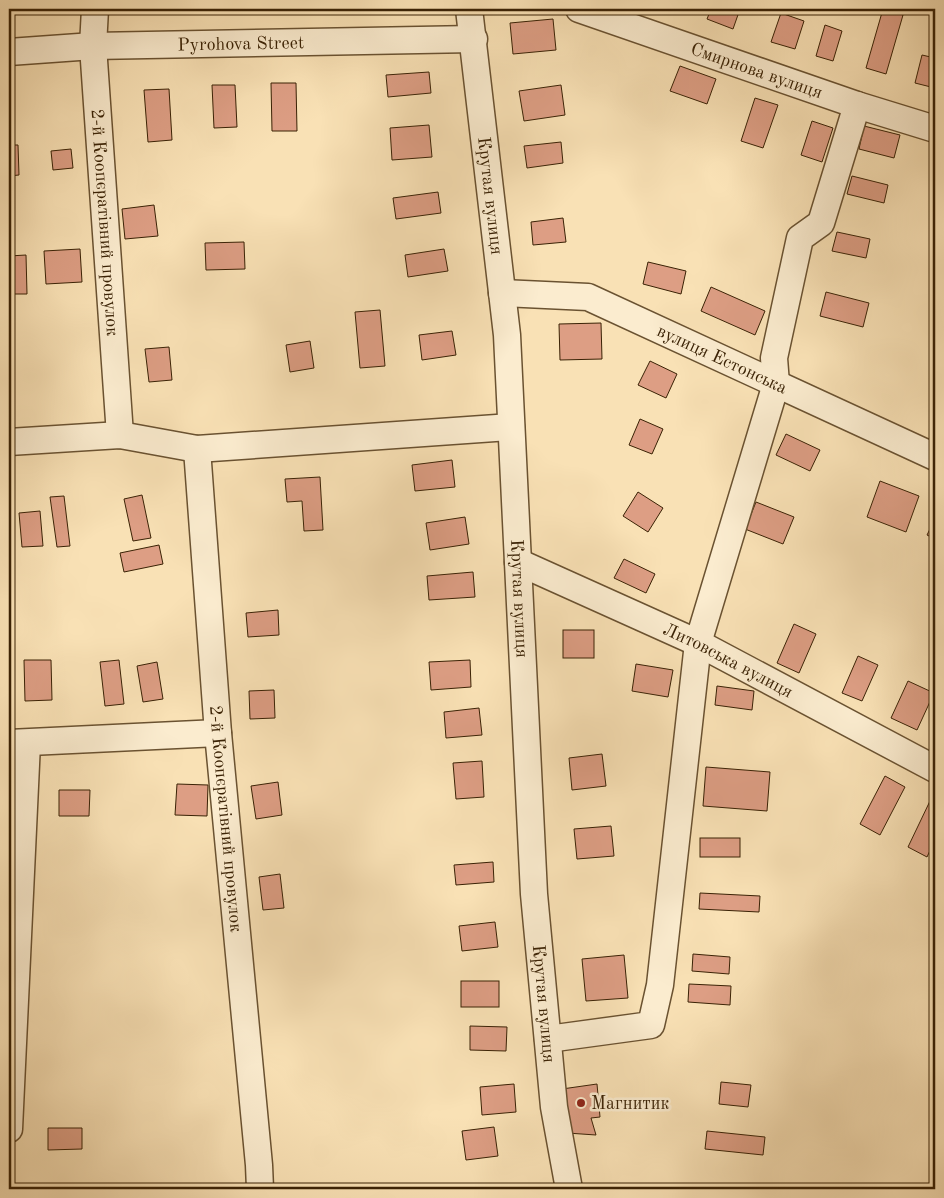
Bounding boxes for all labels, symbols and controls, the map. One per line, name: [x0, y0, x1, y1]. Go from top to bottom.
street label: Pyrohova Street: [177, 34, 304, 54]
street label: Смирнова вулиця: [688, 40, 825, 102]
street label: 2-й Коопєратівний провулок: [87, 108, 121, 337]
street label: Крутая вулиця: [474, 136, 506, 256]
street label: вулиця Естонська: [654, 322, 790, 398]
street label: Крутая вулиця: [507, 539, 531, 658]
street label: Литовська вулиця: [660, 621, 796, 702]
street label: 2-й Коопєратівний провулок: [206, 705, 245, 933]
street label: Крутая вулиця: [529, 944, 558, 1064]
place label: Магнитик: [591, 1095, 670, 1113]
marker: Магнитик: [575, 1097, 587, 1109]

